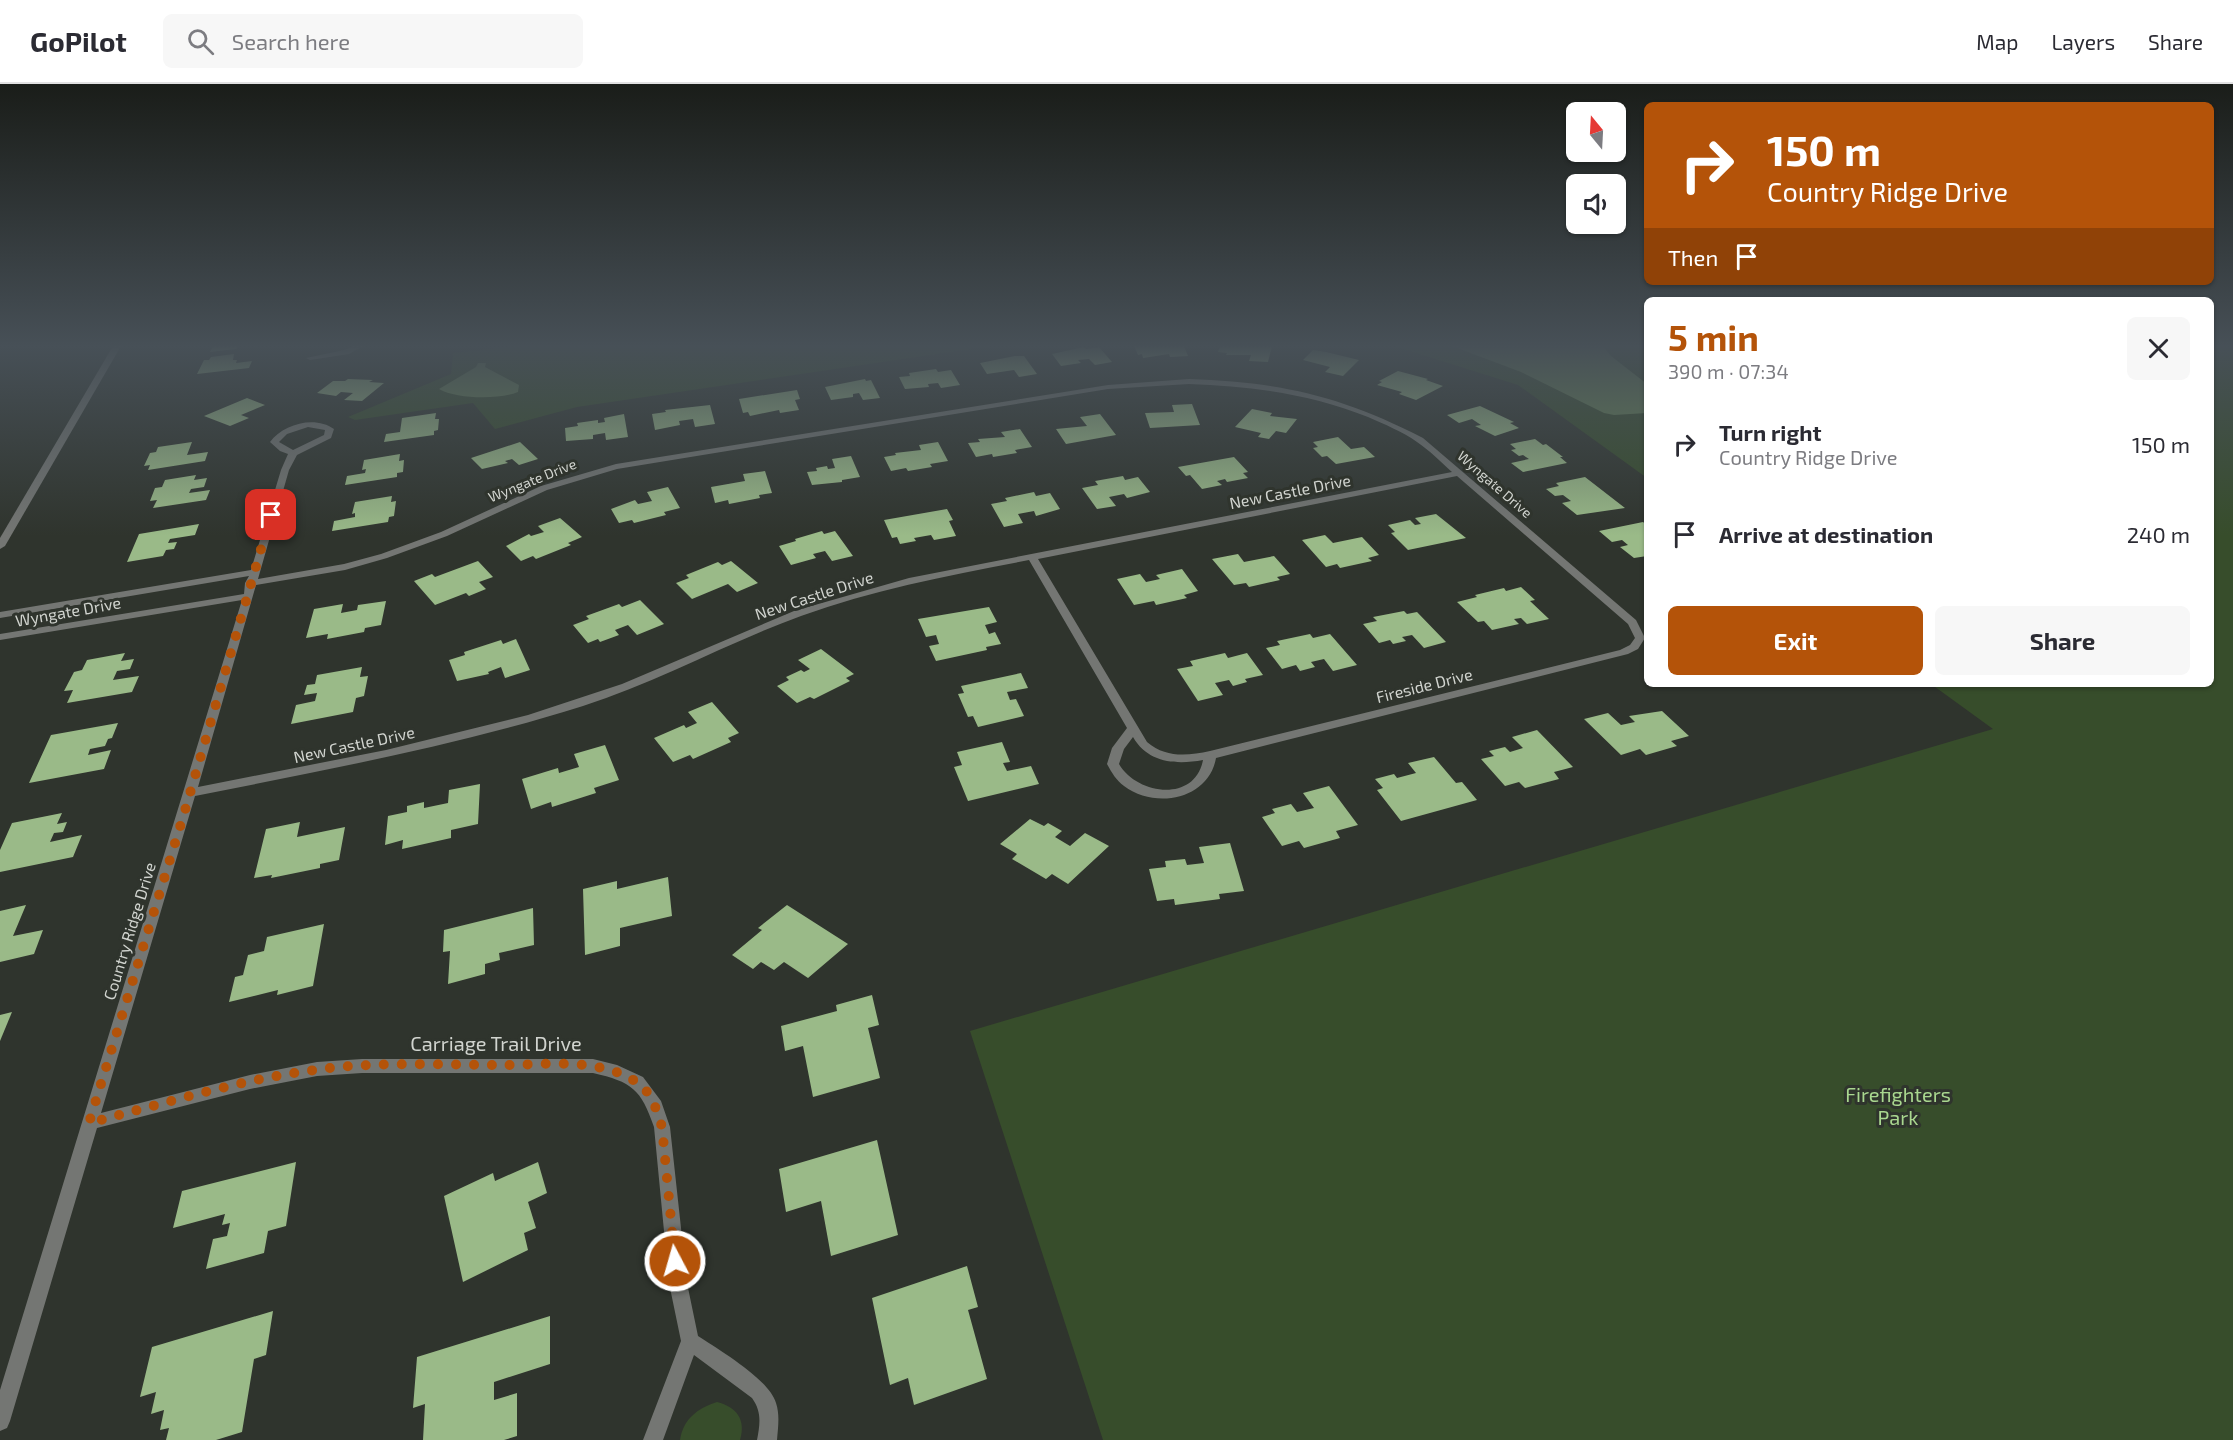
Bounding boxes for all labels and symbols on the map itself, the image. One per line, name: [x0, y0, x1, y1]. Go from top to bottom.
north arrow: [1566, 102, 1626, 162]
street label: Wyngate Drive: [1454, 447, 1536, 521]
street label: Wyngate Drive: [485, 455, 579, 505]
street label: New Castle Drive: [1228, 470, 1352, 512]
pin: [245, 489, 296, 540]
street label: New Castle Drive: [752, 567, 876, 623]
street label: Wyngate Drive: [14, 592, 122, 630]
street label: Fireside Drive: [1374, 664, 1474, 706]
street label: New Castle Drive: [292, 722, 416, 766]
street label: Country Ridge Drive: [99, 860, 159, 1002]
street label: Carriage Trail Drive: [410, 1031, 582, 1055]
park label: Firefighters Park: [1845, 1082, 1951, 1129]
position arrow: [643, 1229, 707, 1293]

